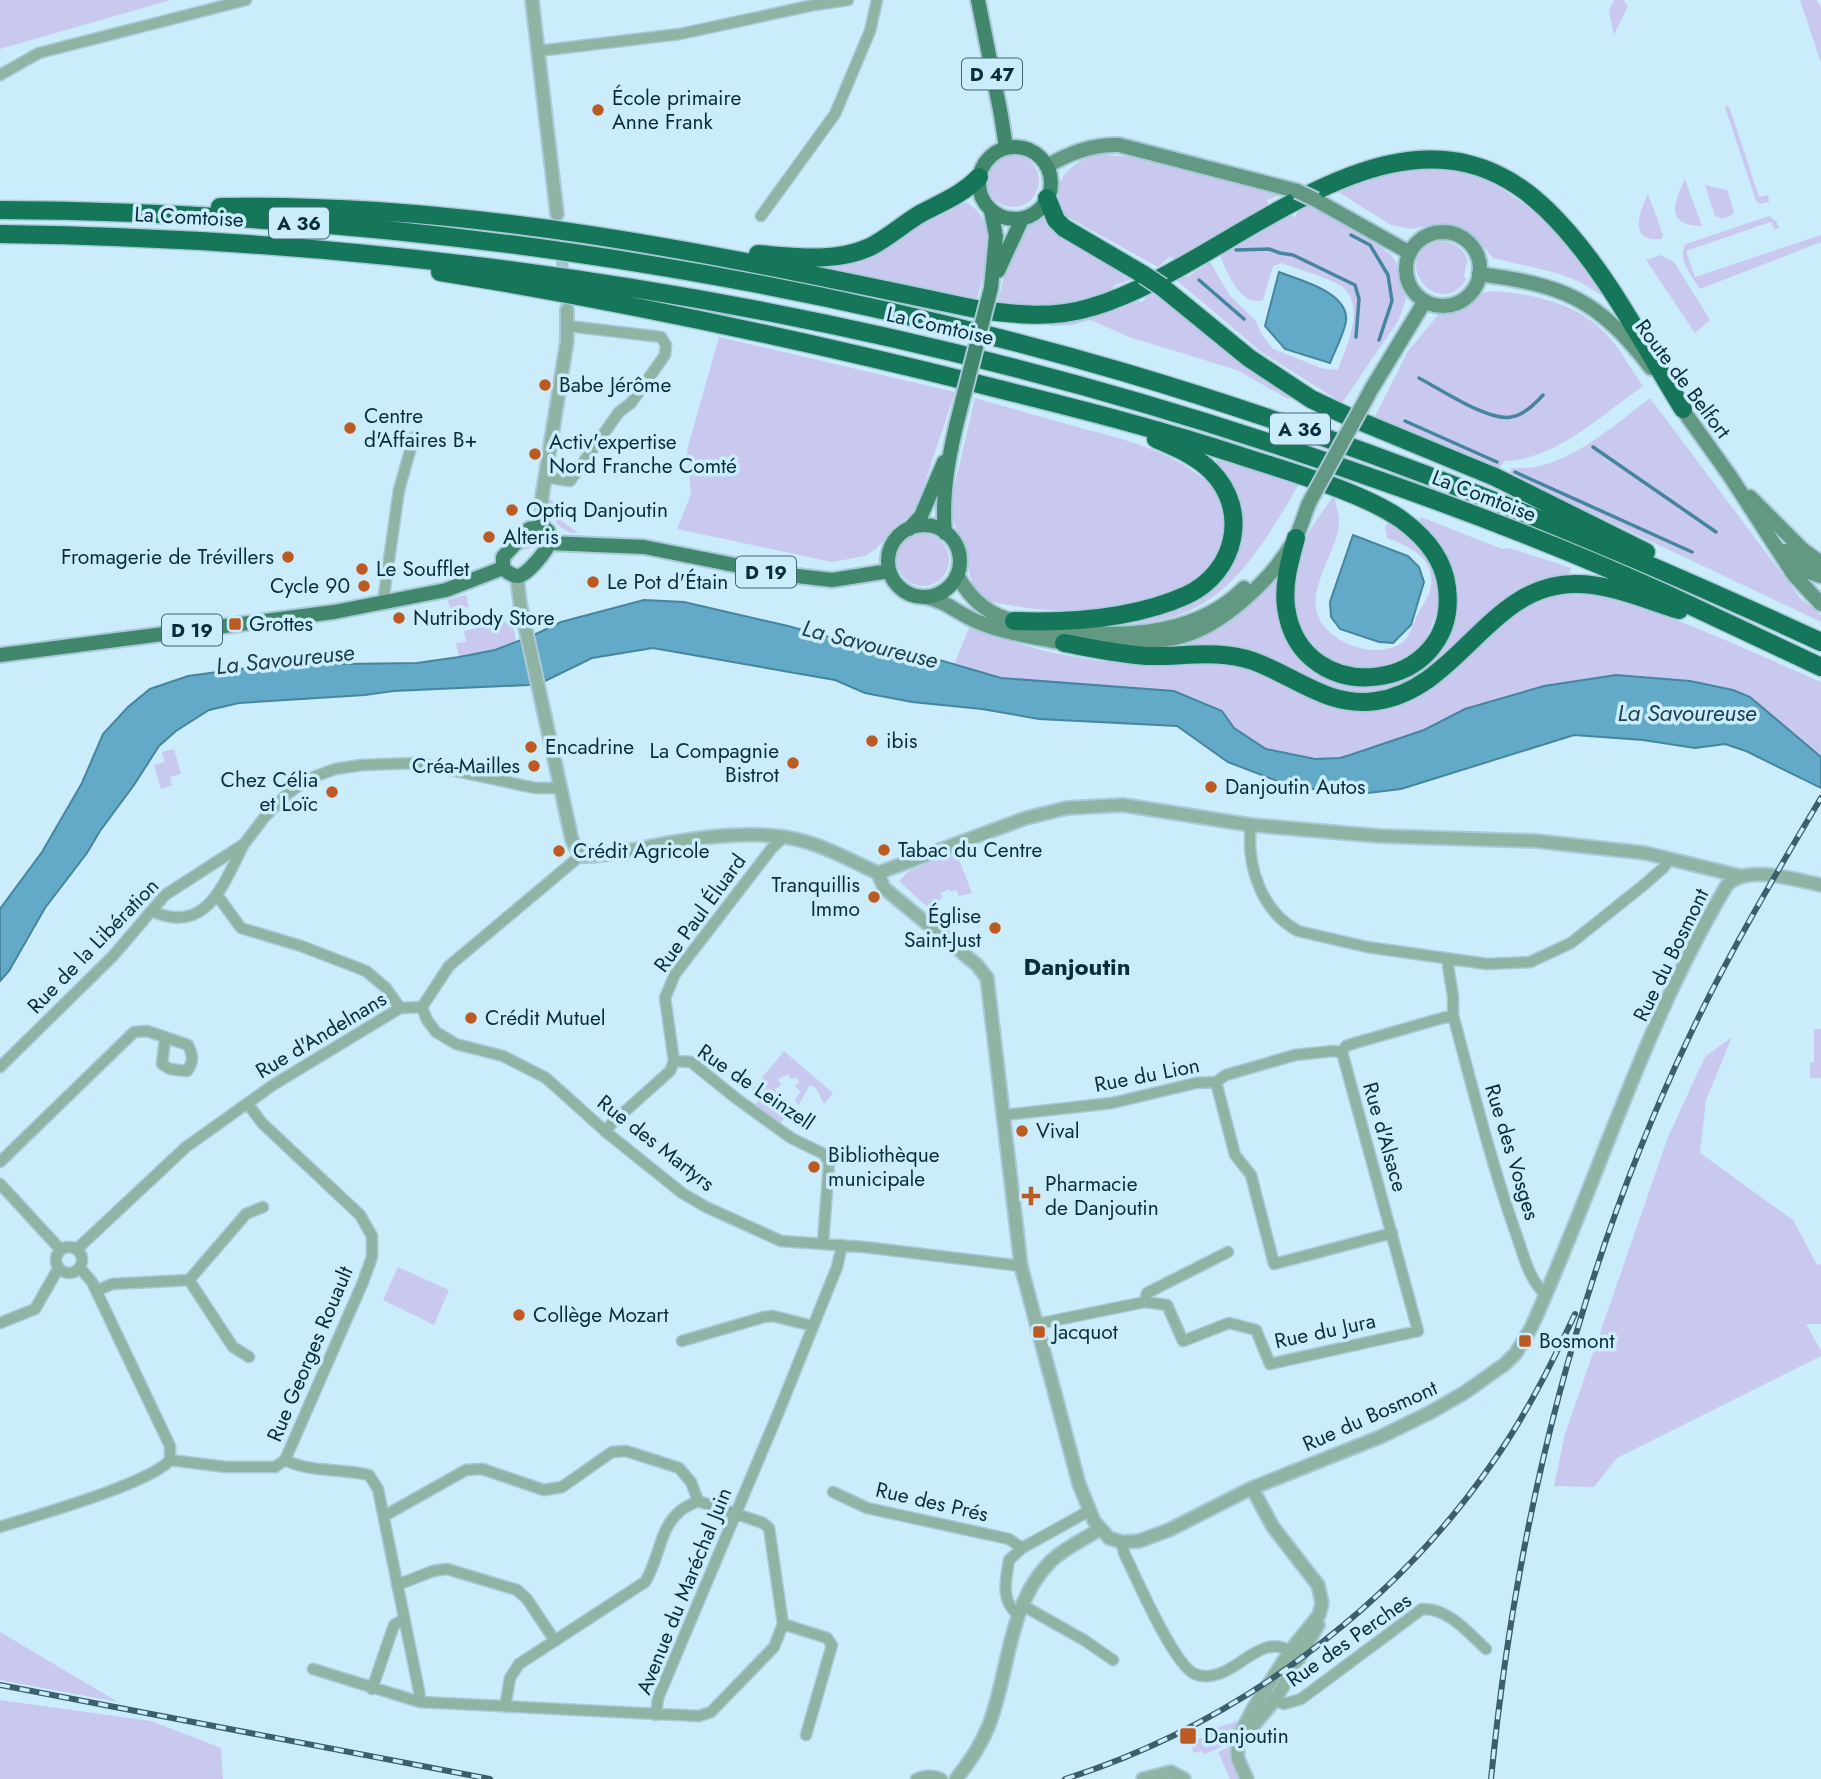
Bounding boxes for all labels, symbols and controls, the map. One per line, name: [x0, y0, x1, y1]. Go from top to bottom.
road number: D 47: [962, 58, 1022, 90]
place label: École primaire Anne Frank: [612, 83, 741, 137]
marker: École primaire Anne Frank: [590, 102, 606, 118]
street label: La Comtoise: [134, 199, 245, 235]
road number: A 36: [269, 208, 329, 238]
street label: La Comtoise: [883, 299, 997, 353]
street label: Route de Belfort: [1628, 313, 1738, 445]
place label: Babe Jérôme: [559, 370, 671, 400]
marker: Babe Jérôme: [537, 377, 553, 393]
place label: Centre d'Affaires B+: [364, 401, 477, 455]
road number: A 36: [1270, 414, 1330, 444]
marker: Centre d'Affaires B+: [342, 420, 358, 436]
place label: Activ'expertise Nord Franche Comté: [549, 427, 737, 481]
marker: Activ'expertise Nord Franche Comté: [527, 446, 543, 462]
street label: La Comtoise: [1428, 462, 1541, 530]
place label: Optiq Danjoutin: [526, 495, 668, 525]
marker: Optiq Danjoutin: [504, 502, 520, 518]
place label: Alteris: [503, 522, 559, 552]
marker: Alteris: [481, 529, 497, 545]
place label: Fromagerie de Trévillers: [61, 542, 274, 572]
marker: Fromagerie de Trévillers: [280, 549, 296, 565]
place label: Le Soufflet: [376, 554, 469, 584]
road number: D 19: [736, 556, 796, 587]
marker: Le Soufflet: [354, 561, 370, 577]
place label: Le Pot d'Étain: [607, 567, 728, 597]
place label: Cycle 90: [270, 571, 350, 601]
marker: Le Pot d'Étain: [585, 574, 601, 590]
marker: Cycle 90: [356, 578, 372, 594]
place label: Nutribody Store: [413, 603, 555, 633]
place label: Grottes: [249, 609, 313, 639]
marker: Nutribody Store: [391, 610, 407, 626]
water label: La Savoureuse: [798, 611, 942, 677]
road number: D 19: [162, 614, 222, 646]
marker: Grottes: [227, 616, 243, 632]
water label: La Savoureuse: [214, 635, 356, 683]
water label: La Savoureuse: [1618, 696, 1757, 730]
place label: ibis: [886, 726, 917, 756]
place label: Encadrine: [545, 732, 634, 762]
marker: ibis: [864, 733, 880, 749]
place label: La Compagnie Bistrot: [650, 736, 779, 790]
marker: Encadrine: [523, 739, 539, 755]
place label: Créa-Mailles: [412, 751, 520, 781]
marker: La Compagnie Bistrot: [785, 755, 801, 771]
marker: Créa-Mailles: [526, 758, 542, 774]
place label: Chez Célia et Loïc: [221, 765, 318, 819]
place label: Danjoutin Autos: [1225, 772, 1365, 802]
marker: Danjoutin Autos: [1203, 779, 1219, 795]
marker: Chez Célia et Loïc: [324, 784, 340, 800]
place label: Tabac du Centre: [898, 835, 1043, 865]
place label: Crédit Agricole: [573, 836, 710, 866]
marker: Tabac du Centre: [876, 842, 892, 858]
marker: Crédit Agricole: [551, 843, 567, 859]
street label: Rue Paul Éluard: [647, 848, 753, 978]
place label: Tranquillis Immo: [772, 870, 860, 924]
street label: Rue de la Libération: [20, 871, 166, 1021]
street label: Rue du Bosmont: [1626, 883, 1716, 1027]
marker: Tranquillis Immo: [866, 889, 882, 905]
place label: Église Saint-Just: [904, 901, 981, 955]
marker: Église Saint-Just: [987, 920, 1003, 936]
district label: Danjoutin: [1024, 949, 1130, 984]
street label: Rue d'Andelnans: [250, 984, 392, 1086]
place label: Crédit Mutuel: [485, 1003, 606, 1033]
marker: Crédit Mutuel: [463, 1010, 479, 1026]
street label: Rue de Leinzell: [691, 1037, 821, 1137]
street label: Rue du Lion: [1092, 1050, 1202, 1100]
street label: Rue d'Alsace: [1355, 1079, 1415, 1196]
street label: Rue des Vosges: [1477, 1080, 1547, 1224]
street label: Rue des Martyrs: [591, 1088, 721, 1198]
place label: Vival: [1036, 1116, 1080, 1146]
marker: Vival: [1014, 1123, 1030, 1139]
place label: Bibliothèque municipale: [828, 1140, 940, 1194]
marker: Bibliothèque municipale: [806, 1159, 822, 1175]
place label: Pharmacie de Danjoutin: [1045, 1169, 1159, 1223]
marker: Pharmacie de Danjoutin: [1023, 1188, 1039, 1204]
street label: Rue Georges Rouault: [259, 1262, 361, 1446]
place label: Collège Mozart: [533, 1300, 669, 1330]
street label: Rue du Jura: [1272, 1306, 1378, 1356]
marker: Collège Mozart: [511, 1307, 527, 1323]
place label: Jacquot: [1050, 1317, 1118, 1347]
marker: Jacquot: [1031, 1324, 1047, 1340]
place label: Bosmont: [1539, 1326, 1615, 1356]
marker: Bosmont: [1517, 1333, 1533, 1349]
street label: Rue du Bosmont: [1298, 1373, 1442, 1459]
street label: Rue des Prés: [873, 1474, 991, 1530]
street label: Avenue du Maréchal Juin: [629, 1483, 739, 1699]
street label: Rue des Perches: [1280, 1586, 1418, 1694]
place label: Danjoutin: [1204, 1721, 1289, 1751]
marker: Danjoutin: [1178, 1726, 1198, 1746]

